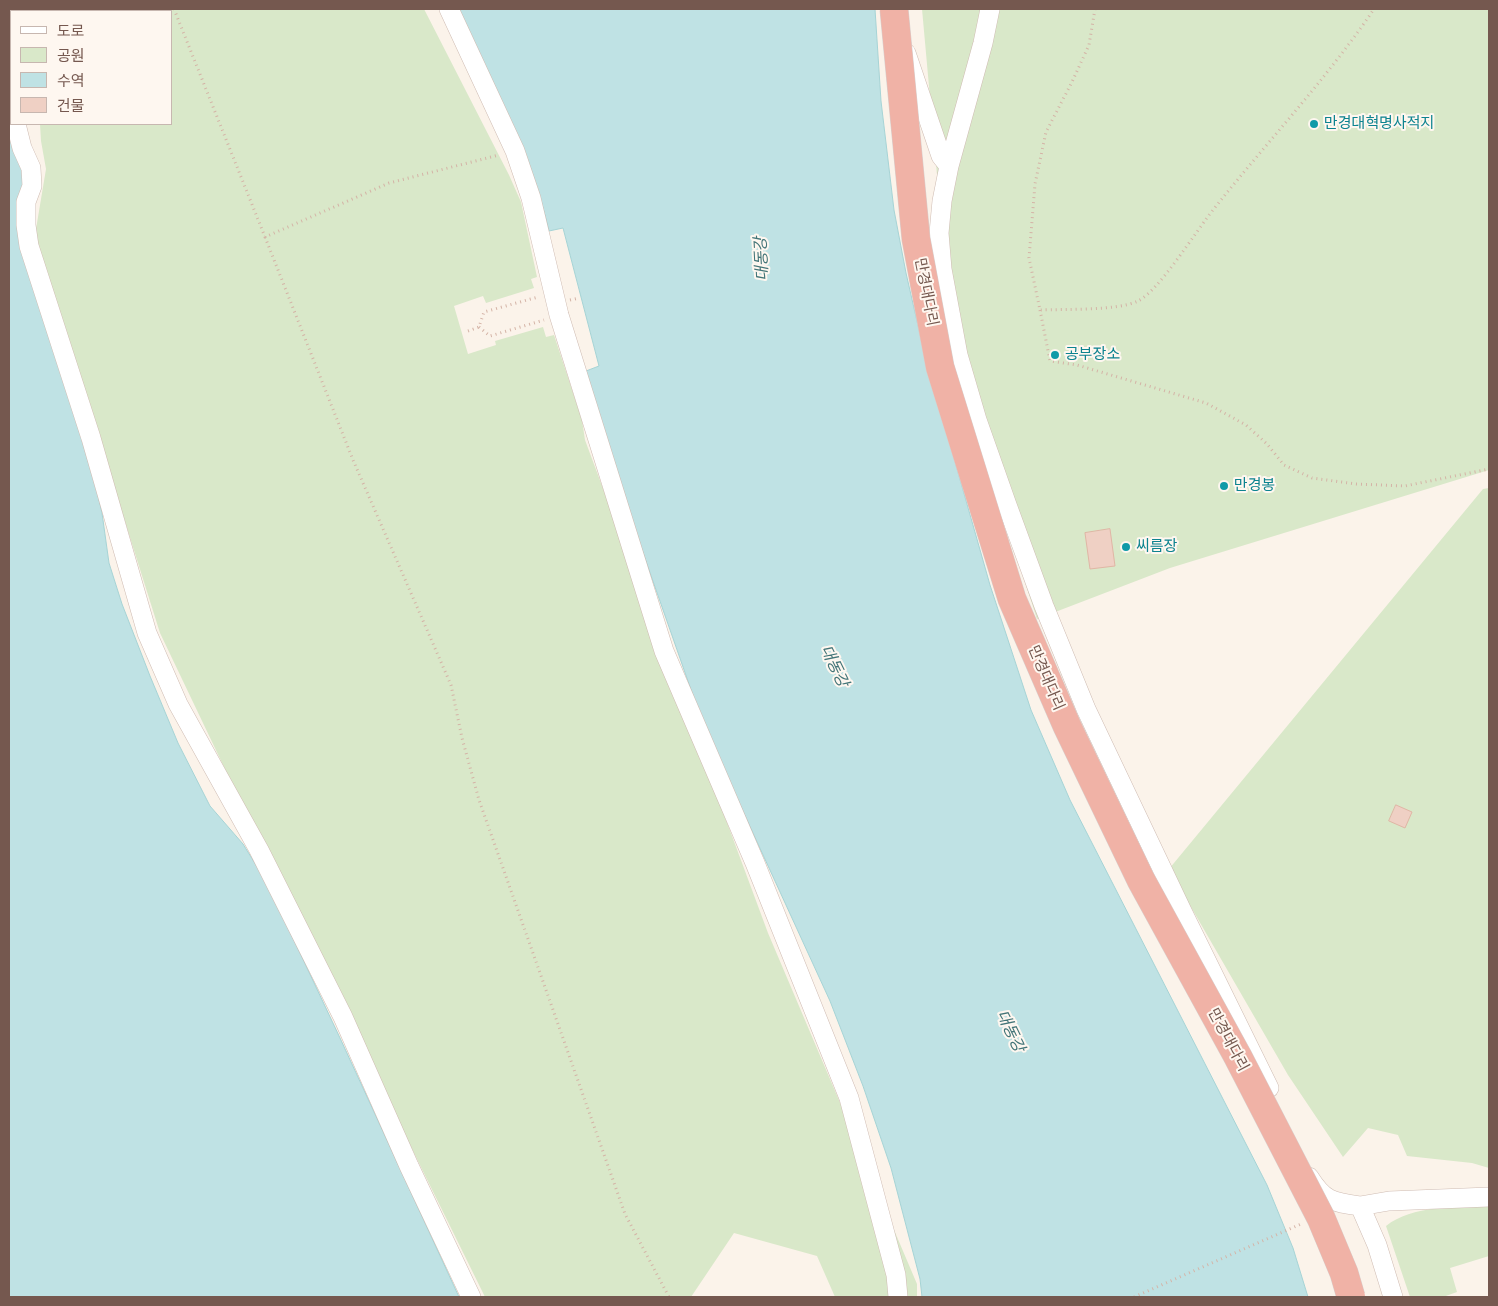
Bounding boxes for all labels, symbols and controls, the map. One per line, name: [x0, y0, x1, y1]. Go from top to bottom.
legend: [10, 10, 172, 125]
text: 도로: [57, 21, 85, 40]
text: 공원: [57, 46, 85, 65]
text: 수역: [57, 71, 85, 90]
text: 건물: [57, 96, 85, 115]
place label: 만경대혁명사적지: [1324, 115, 1434, 133]
marker: 만경대혁명사적지: [1308, 118, 1320, 130]
water label: 대동강: [751, 236, 773, 282]
street label: 만경대다리: [911, 256, 941, 328]
place label: 공부장소: [1065, 346, 1120, 364]
marker: 공부장소: [1049, 349, 1061, 361]
place label: 만경봉: [1234, 477, 1275, 495]
marker: 만경봉: [1218, 480, 1230, 492]
place label: 씨름장: [1136, 538, 1177, 556]
marker: 씨름장: [1120, 541, 1132, 553]
water label: 대동강: [816, 642, 852, 690]
street label: 만경대다리: [1024, 643, 1068, 713]
street label: 만경대다리: [1204, 1005, 1252, 1075]
water label: 대동강: [992, 1007, 1028, 1055]

